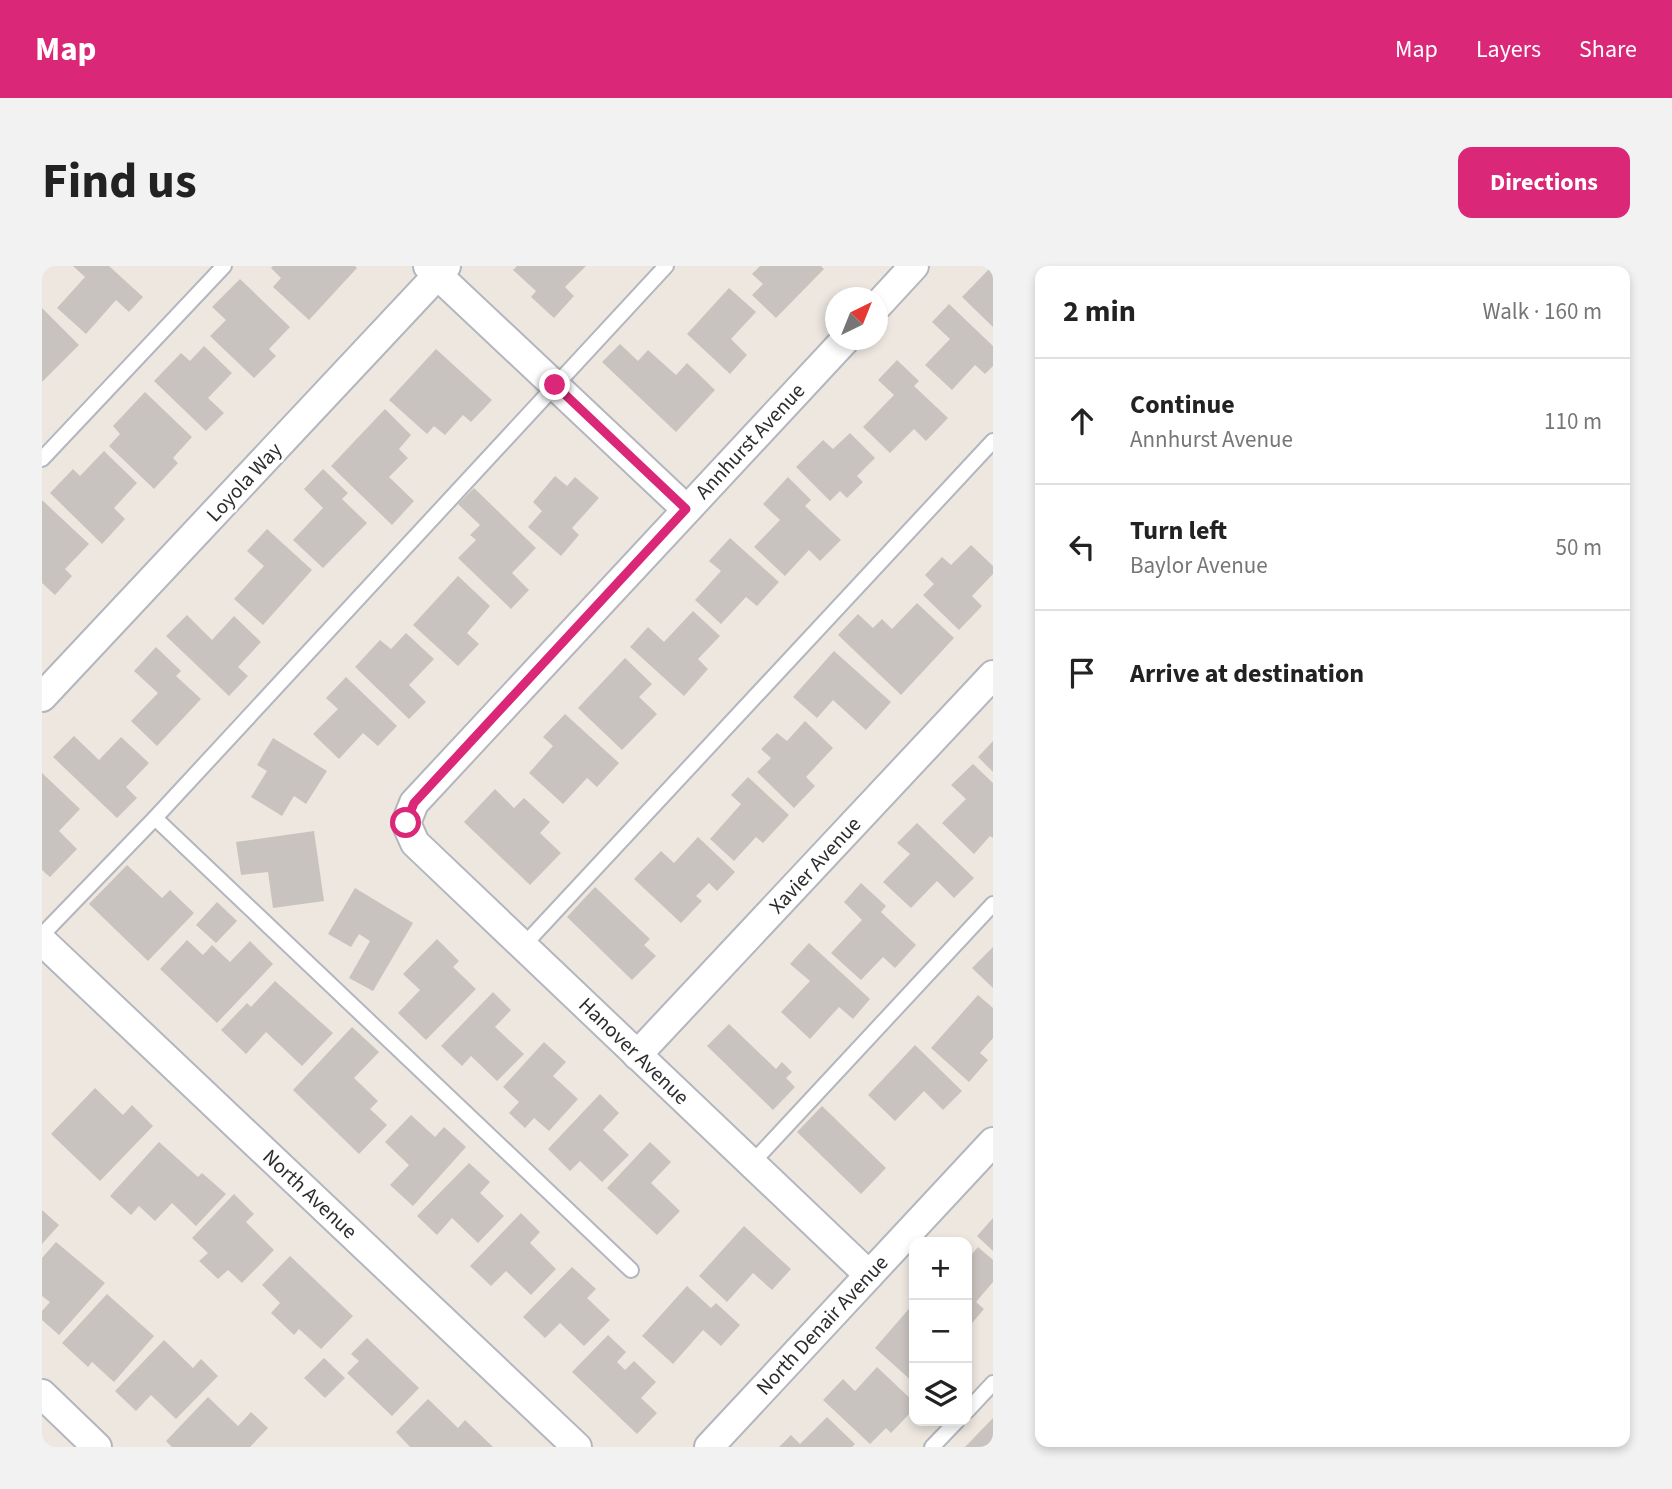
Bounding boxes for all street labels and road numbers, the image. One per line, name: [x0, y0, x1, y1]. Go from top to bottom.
street label: Annhurst Avenue: [688, 376, 812, 506]
street label: Loyola Way: [199, 435, 289, 528]
street label: Xavier Avenue: [762, 810, 868, 920]
street label: Hanover Avenue: [572, 990, 696, 1112]
street label: North Avenue: [256, 1142, 364, 1246]
street label: North Denair Avenue: [749, 1248, 895, 1402]

